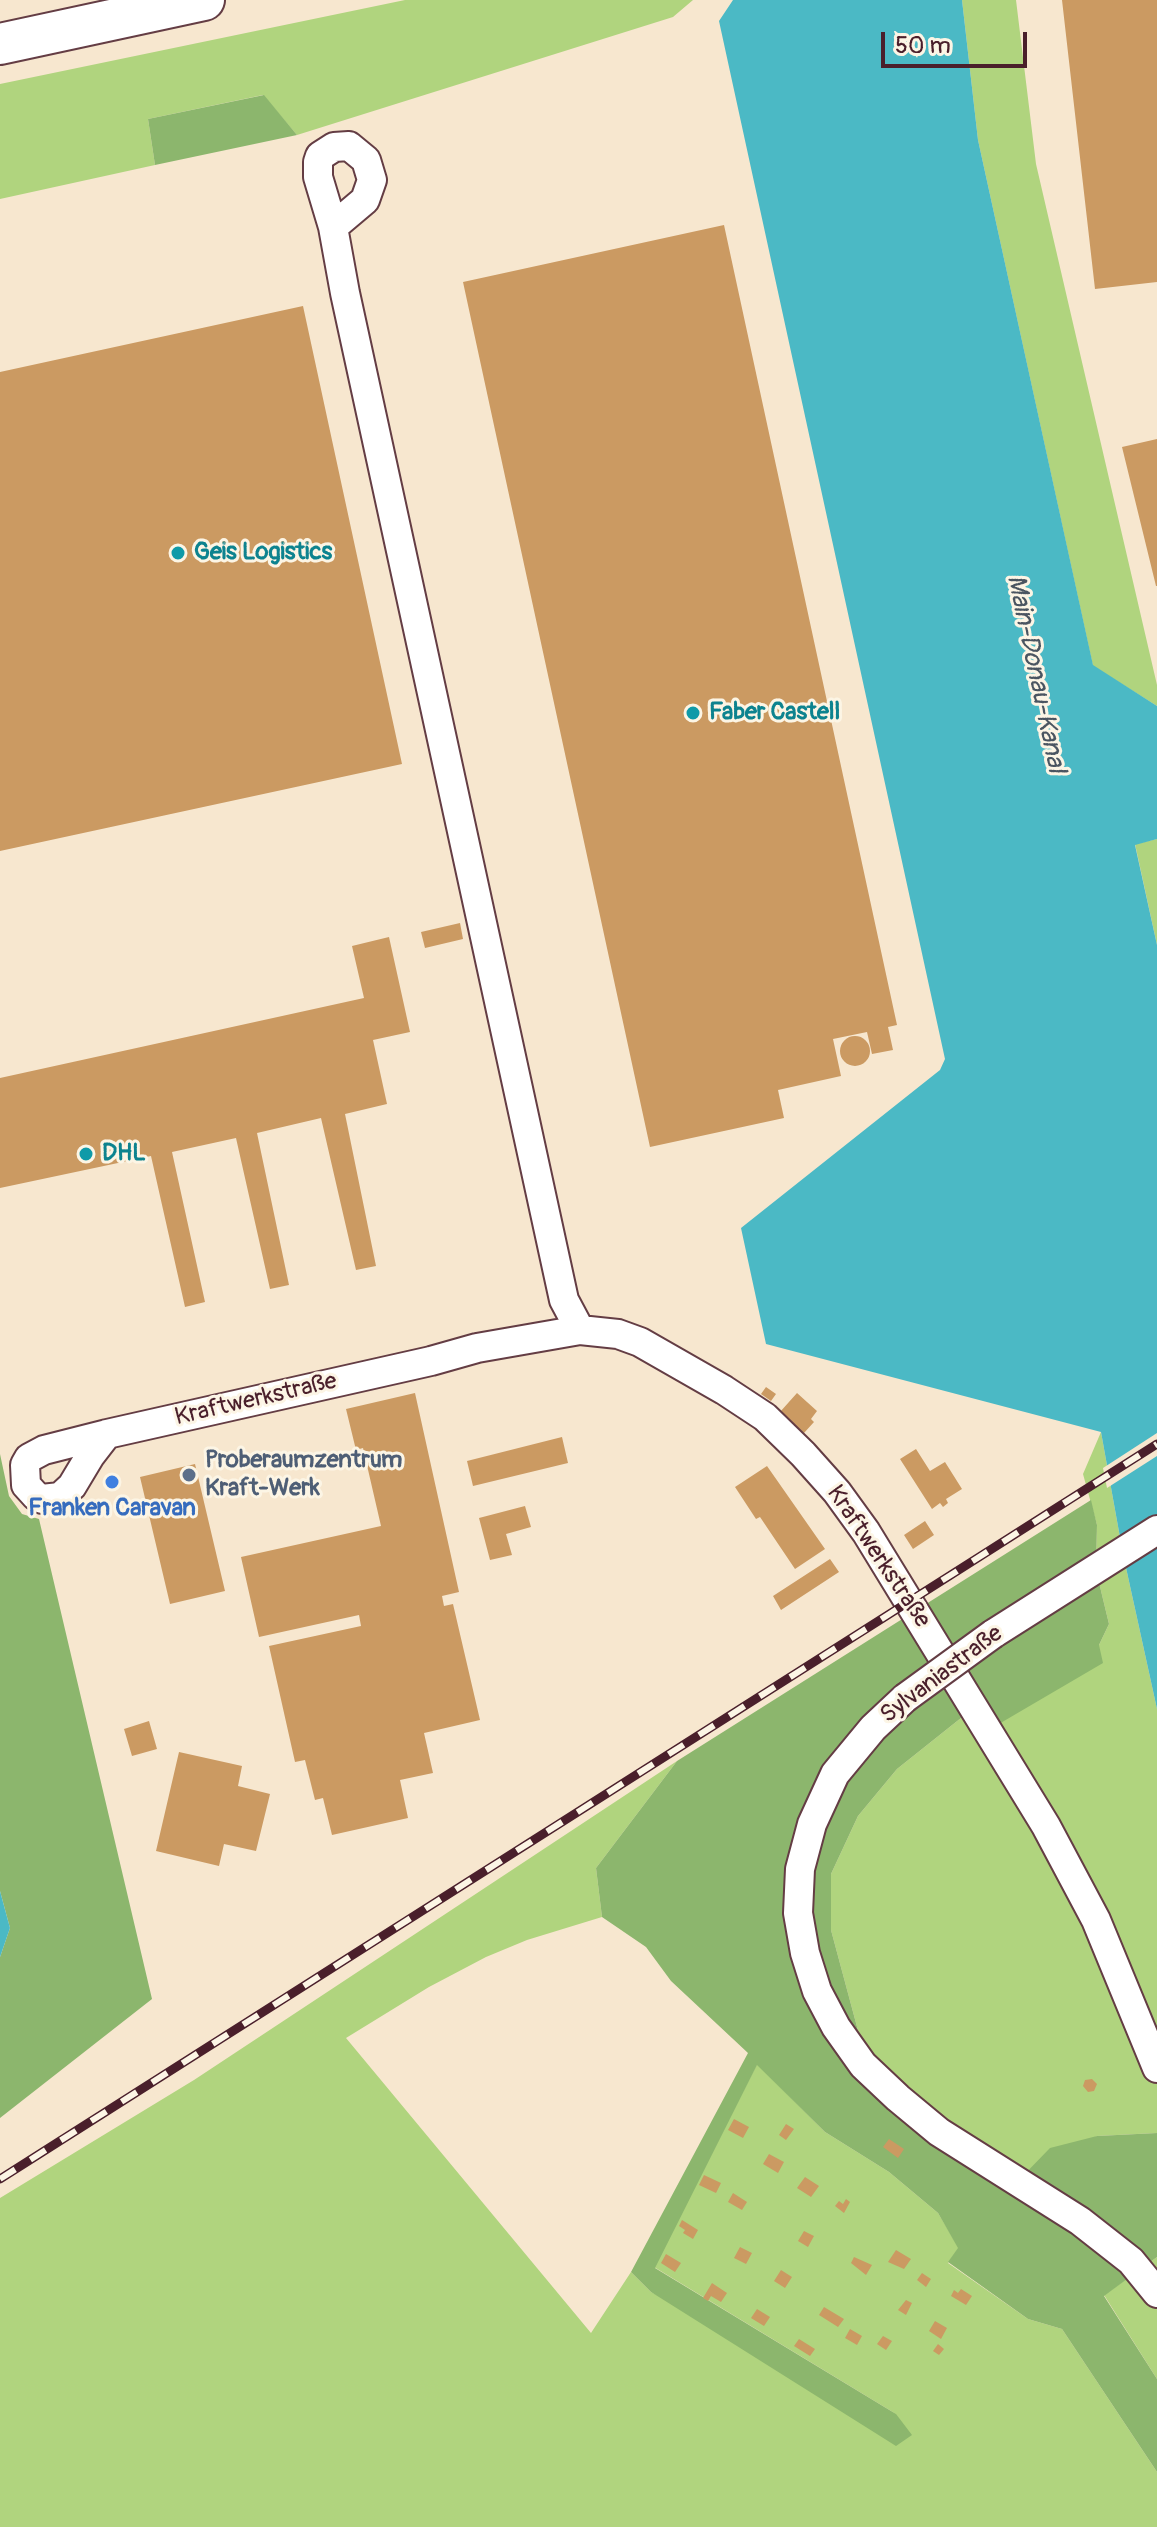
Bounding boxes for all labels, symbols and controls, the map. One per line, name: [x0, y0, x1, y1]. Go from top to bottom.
scale bar: [885, 16, 1031, 66]
text: 50 m: [895, 31, 951, 60]
place label: Geis Logistics: [194, 539, 332, 567]
marker: Geis Logistics: [169, 544, 187, 562]
water label: Main-Donau-Kanal: [999, 572, 1071, 776]
place label: Faber Castell: [709, 699, 840, 727]
marker: Faber Castell: [684, 704, 702, 722]
place label: DHL: [102, 1140, 146, 1168]
marker: DHL: [77, 1145, 95, 1163]
street label: Kraftwerkstraße: [172, 1367, 340, 1433]
place label: Proberaumzentrum Kraft-Werk: [205, 1447, 402, 1503]
marker: Proberaumzentrum Kraft-Werk: [180, 1466, 198, 1484]
marker: Franken Caravan: [103, 1473, 121, 1491]
street label: Kraftwerkstraße: [820, 1480, 936, 1634]
place label: Franken Caravan: [28, 1495, 196, 1523]
street label: Sylvaniastraße: [875, 1620, 1009, 1730]

